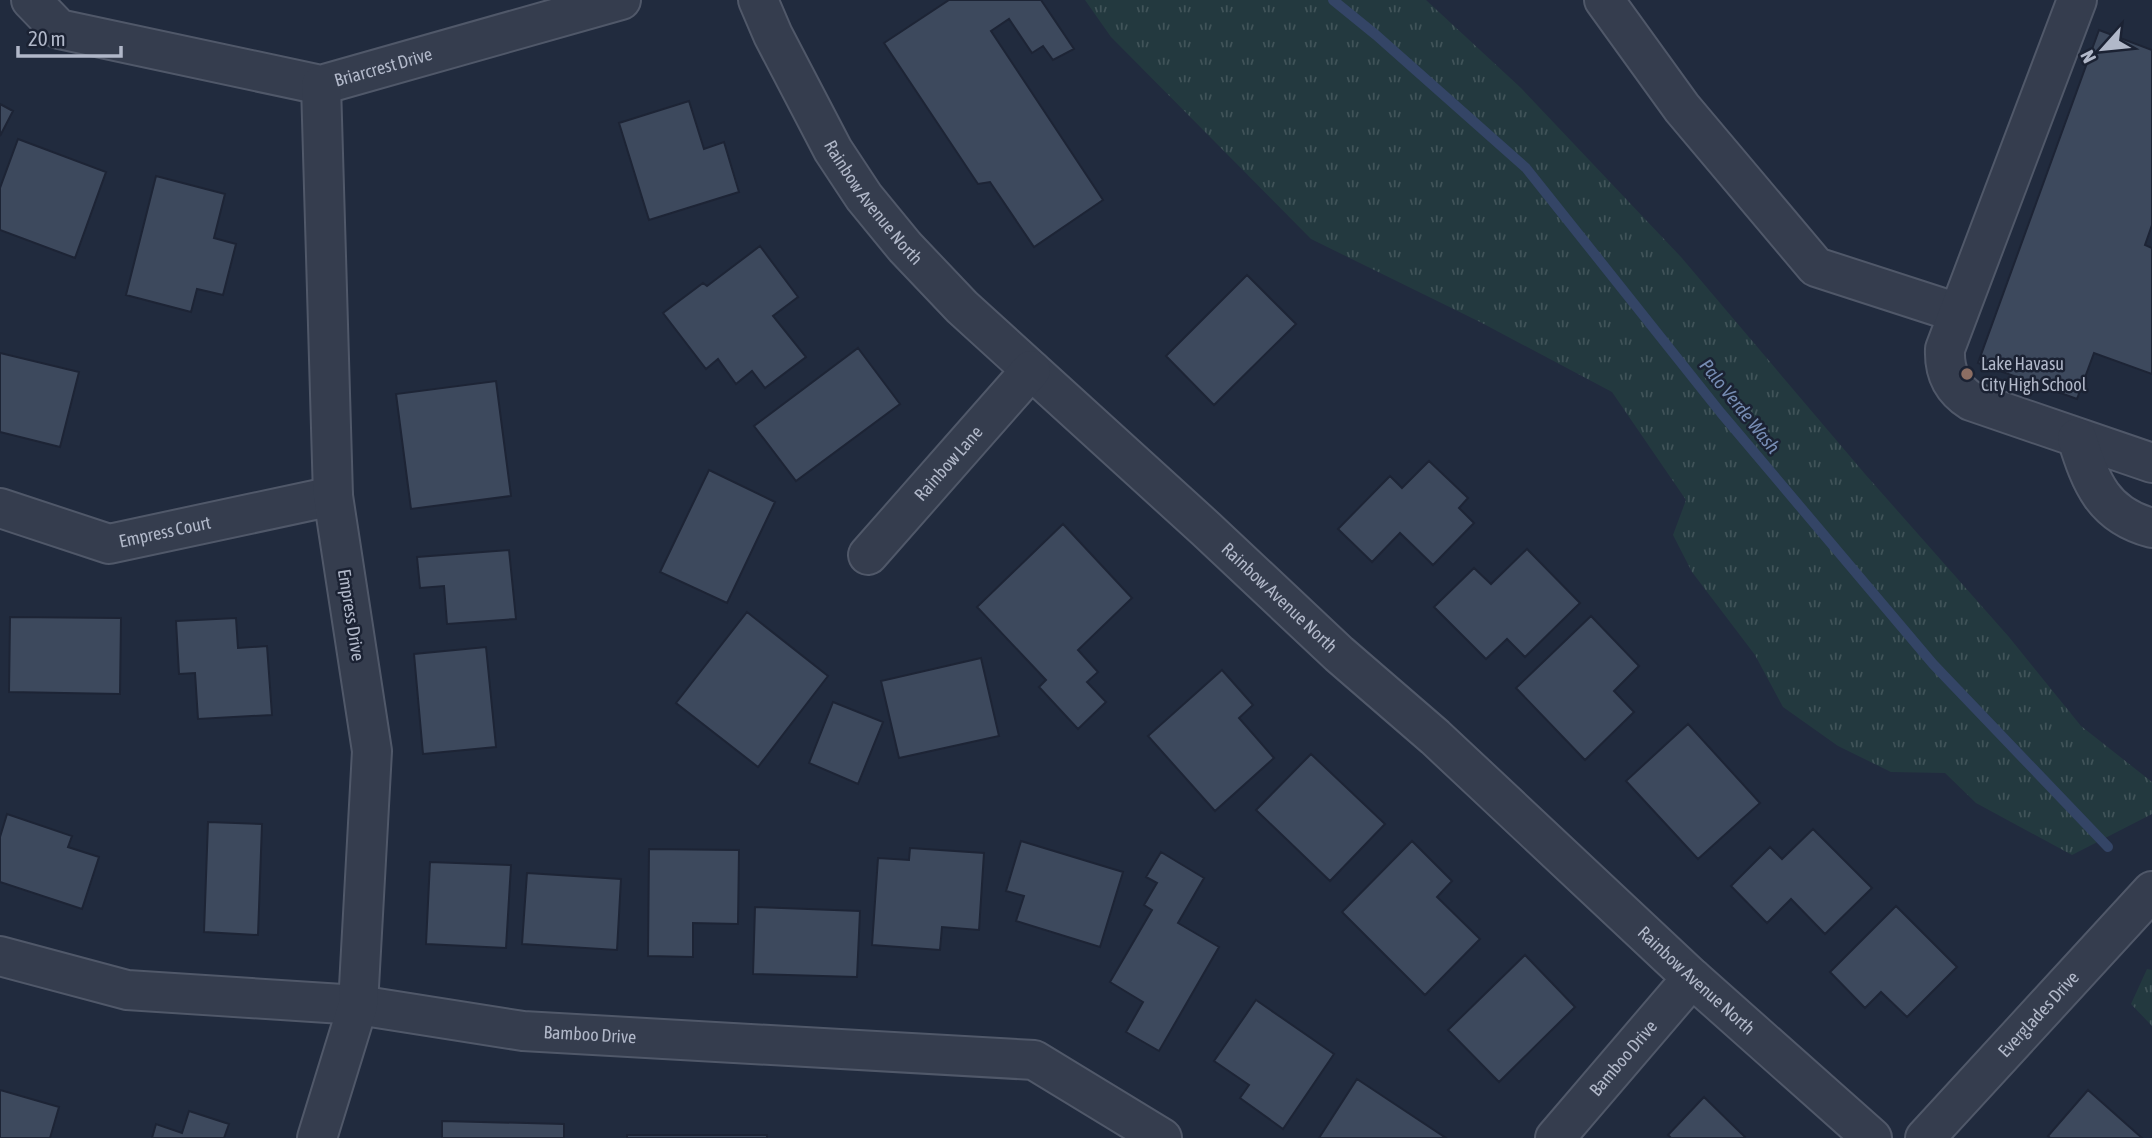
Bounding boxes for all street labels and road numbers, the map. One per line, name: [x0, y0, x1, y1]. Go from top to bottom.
street label: Briarcrest Drive: [332, 43, 435, 91]
street label: Rainbow Avenue North: [820, 137, 927, 269]
street label: Rainbow Lane: [910, 421, 987, 505]
street label: Empress Court: [117, 511, 213, 552]
street label: Rainbow Avenue North: [1218, 538, 1342, 657]
street label: Empress Drive: [334, 567, 369, 662]
street label: Rainbow Avenue North: [1634, 922, 1759, 1039]
street label: Everglades Drive: [1994, 967, 2083, 1061]
street label: Bamboo Drive: [1585, 1016, 1661, 1100]
street label: Bamboo Drive: [543, 1021, 637, 1047]

